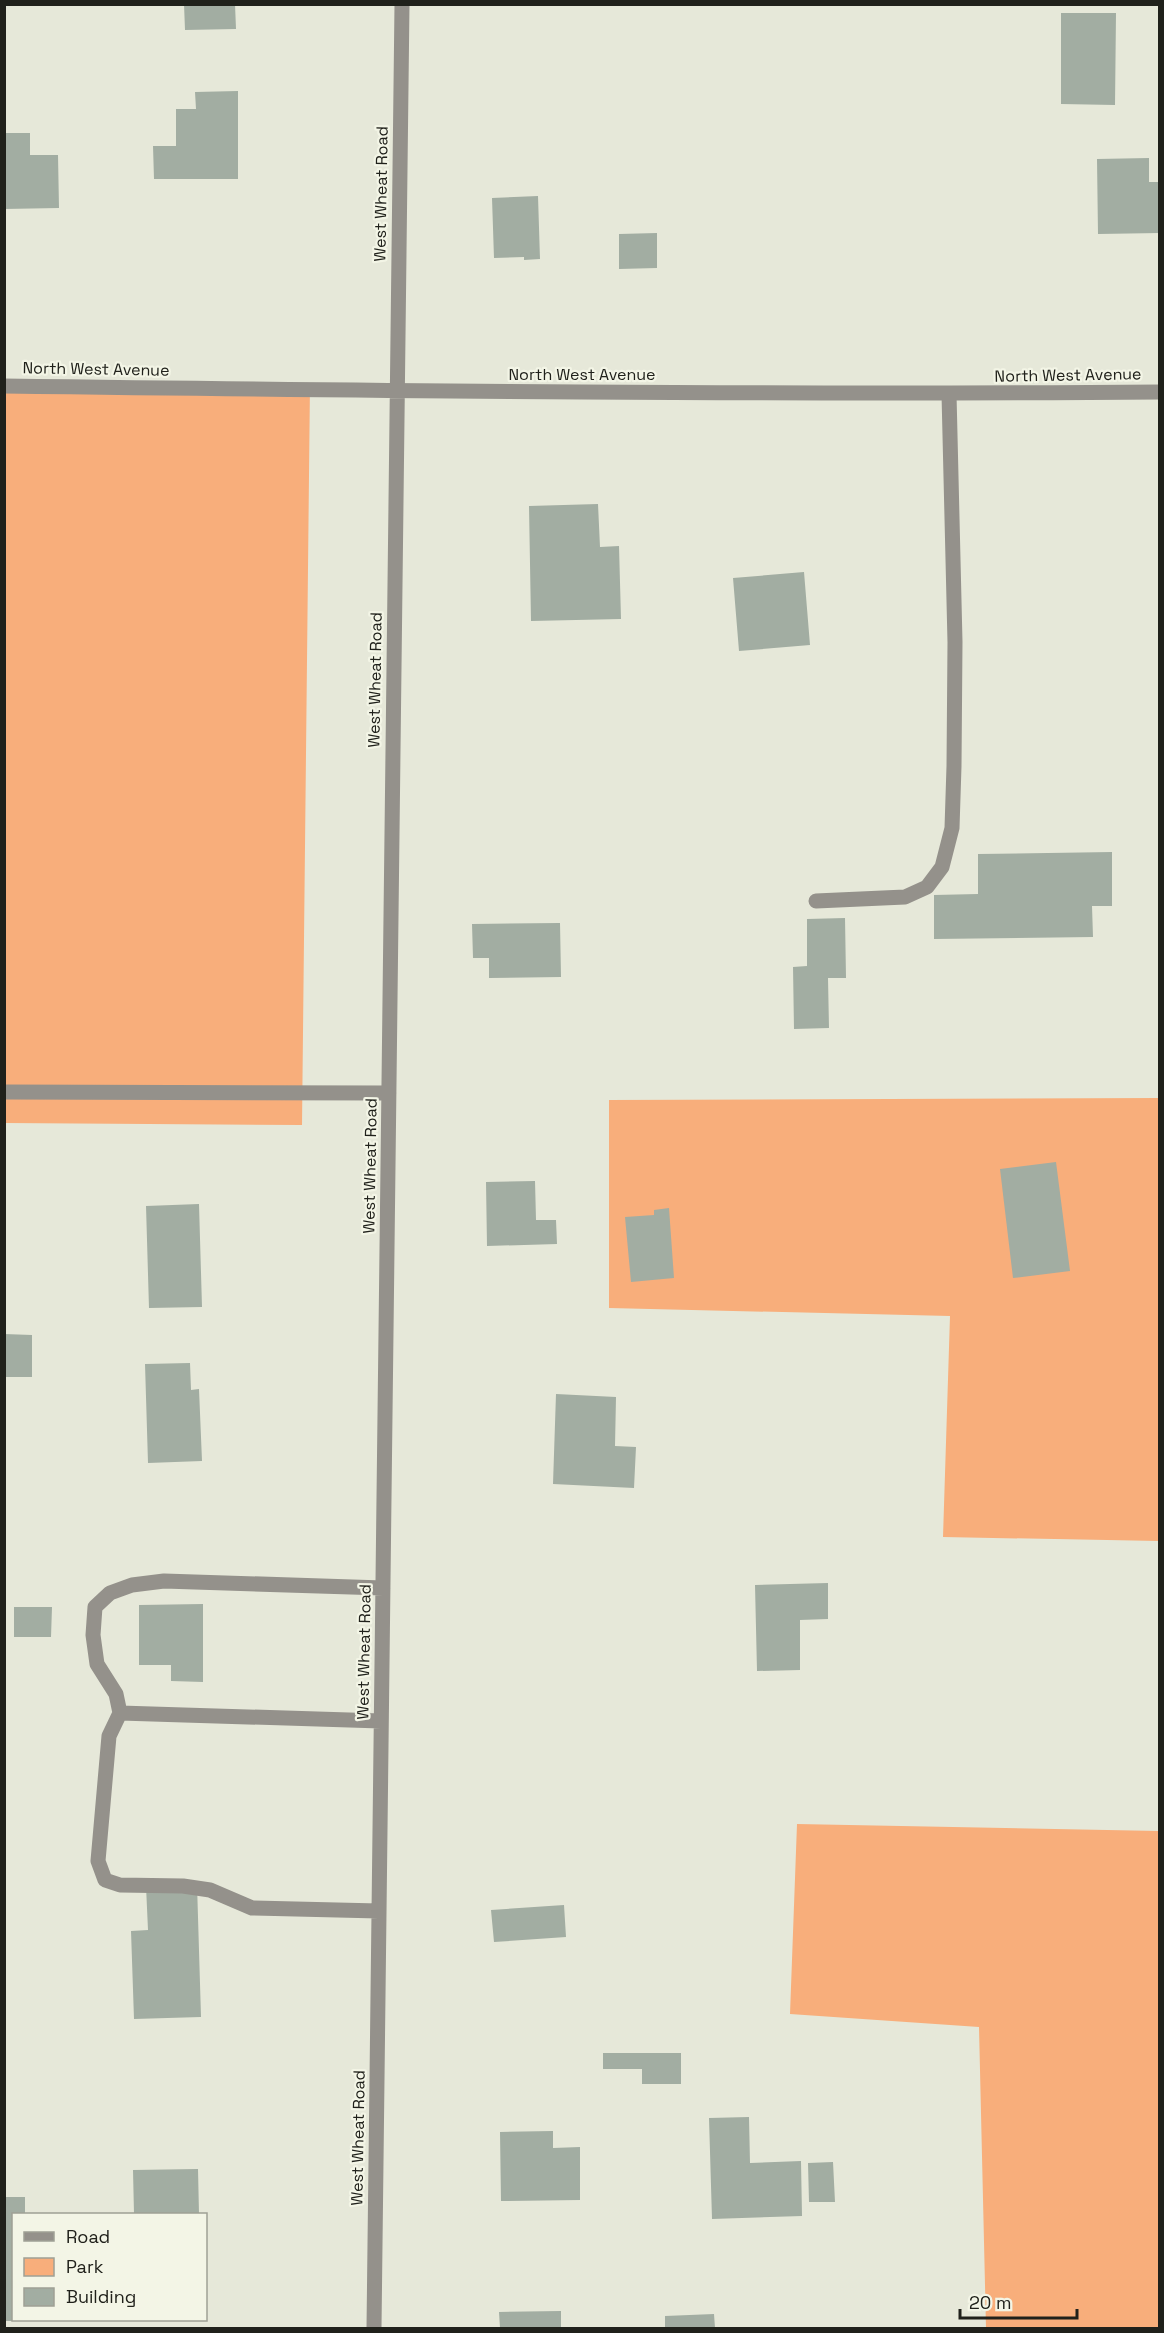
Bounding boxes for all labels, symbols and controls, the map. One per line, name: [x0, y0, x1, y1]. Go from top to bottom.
street label: West Wheat Road: [369, 126, 393, 262]
street label: North West Avenue: [22, 357, 170, 381]
street label: North West Avenue: [994, 363, 1142, 387]
street label: North West Avenue: [509, 364, 655, 385]
street label: West Wheat Road: [363, 612, 387, 748]
street label: West Wheat Road: [358, 1098, 382, 1234]
street label: West Wheat Road: [352, 1584, 376, 1720]
street label: West Wheat Road: [346, 2070, 370, 2206]
legend: [12, 2213, 207, 2321]
text: Road: [66, 2225, 110, 2248]
text: Park: [66, 2255, 104, 2278]
scale bar: [960, 2282, 1077, 2320]
text: Building: [66, 2285, 136, 2308]
text: 20 m: [969, 2291, 1012, 2314]

